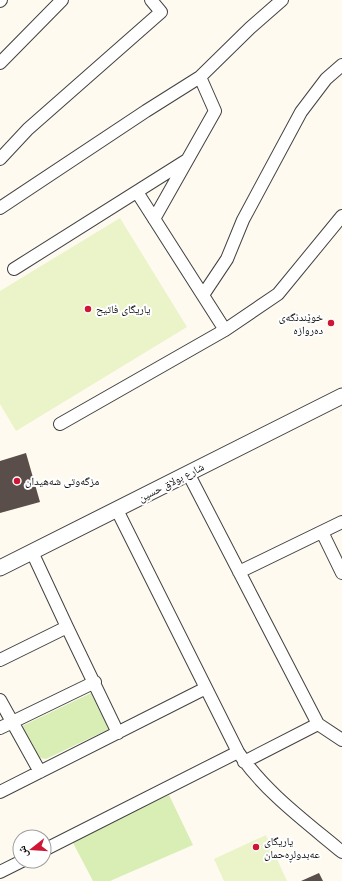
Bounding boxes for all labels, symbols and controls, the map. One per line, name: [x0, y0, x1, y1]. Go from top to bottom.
place label: یاریگای فاتیح: [96, 301, 151, 316]
marker: یاریگای فاتیح: [83, 304, 93, 314]
place label: خوێندنگەی دەروازە: [279, 309, 323, 337]
marker: خوێندنگەی دەروازە: [326, 318, 336, 328]
street label: شارع بولاق حسين: [135, 459, 206, 505]
place label: مزگەوتی شەهیدان: [25, 473, 99, 488]
marker: مزگەوتی شەهیدان: [12, 476, 22, 486]
north arrow: [12, 829, 52, 869]
place label: یاریگای عەبدولڕەحمان: [264, 833, 320, 863]
marker: یاریگای عەبدولڕەحمان: [251, 842, 261, 852]
text: ش: [13, 844, 32, 860]

